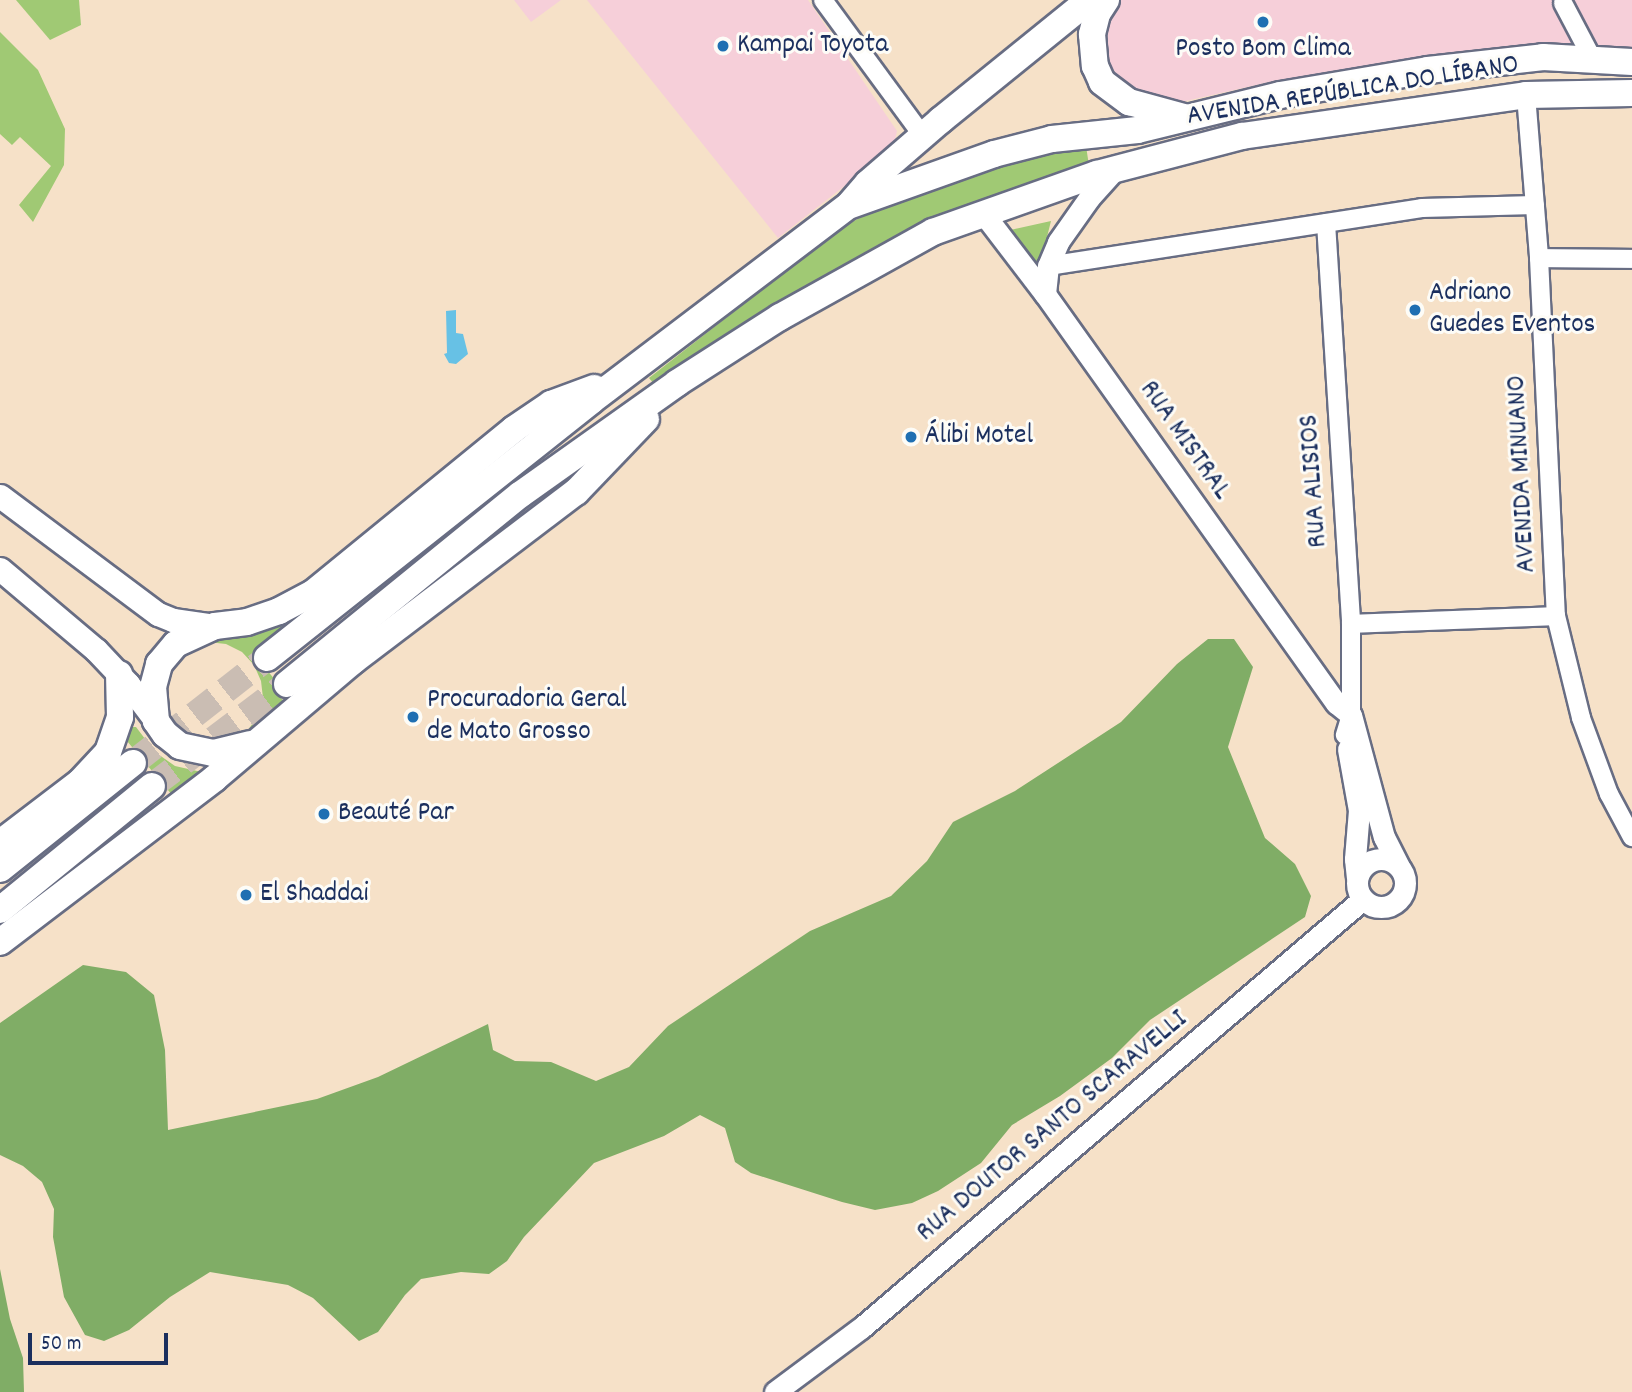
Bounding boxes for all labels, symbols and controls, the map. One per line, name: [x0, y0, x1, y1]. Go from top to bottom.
marker: Posto Bom Clima: [1255, 14, 1271, 30]
place label: Kampai Toyota: [737, 29, 888, 63]
place label: Posto Bom Clima: [1175, 33, 1351, 67]
marker: Kampai Toyota: [715, 38, 731, 54]
street label: AVENIDA REPÚBLICA DO LÍBANO: [1185, 49, 1521, 135]
place label: Adriano Guedes Eventos: [1429, 277, 1595, 343]
marker: Adriano Guedes Eventos: [1407, 302, 1423, 318]
street label: AVENIDA MINUANO: [1501, 374, 1545, 574]
street label: RUA MISTRAL: [1131, 375, 1237, 507]
street label: RUA ALISIOS: [1294, 413, 1336, 549]
place label: Álibi Motel: [925, 420, 1033, 454]
marker: Álibi Motel: [903, 429, 919, 445]
place label: Procuradoria Geral de Mato Grosso: [427, 684, 627, 750]
marker: Procuradoria Geral de Mato Grosso: [405, 709, 421, 725]
place label: Beauté Par: [338, 797, 454, 831]
marker: Beauté Par: [316, 806, 332, 822]
place label: El Shaddai: [260, 878, 369, 912]
marker: El Shaddai: [238, 887, 254, 903]
street label: RUA DOUTOR SANTO SCARAVELLI: [911, 1004, 1195, 1250]
scale bar: [32, 1318, 172, 1362]
text: 50 m: [41, 1330, 81, 1360]

